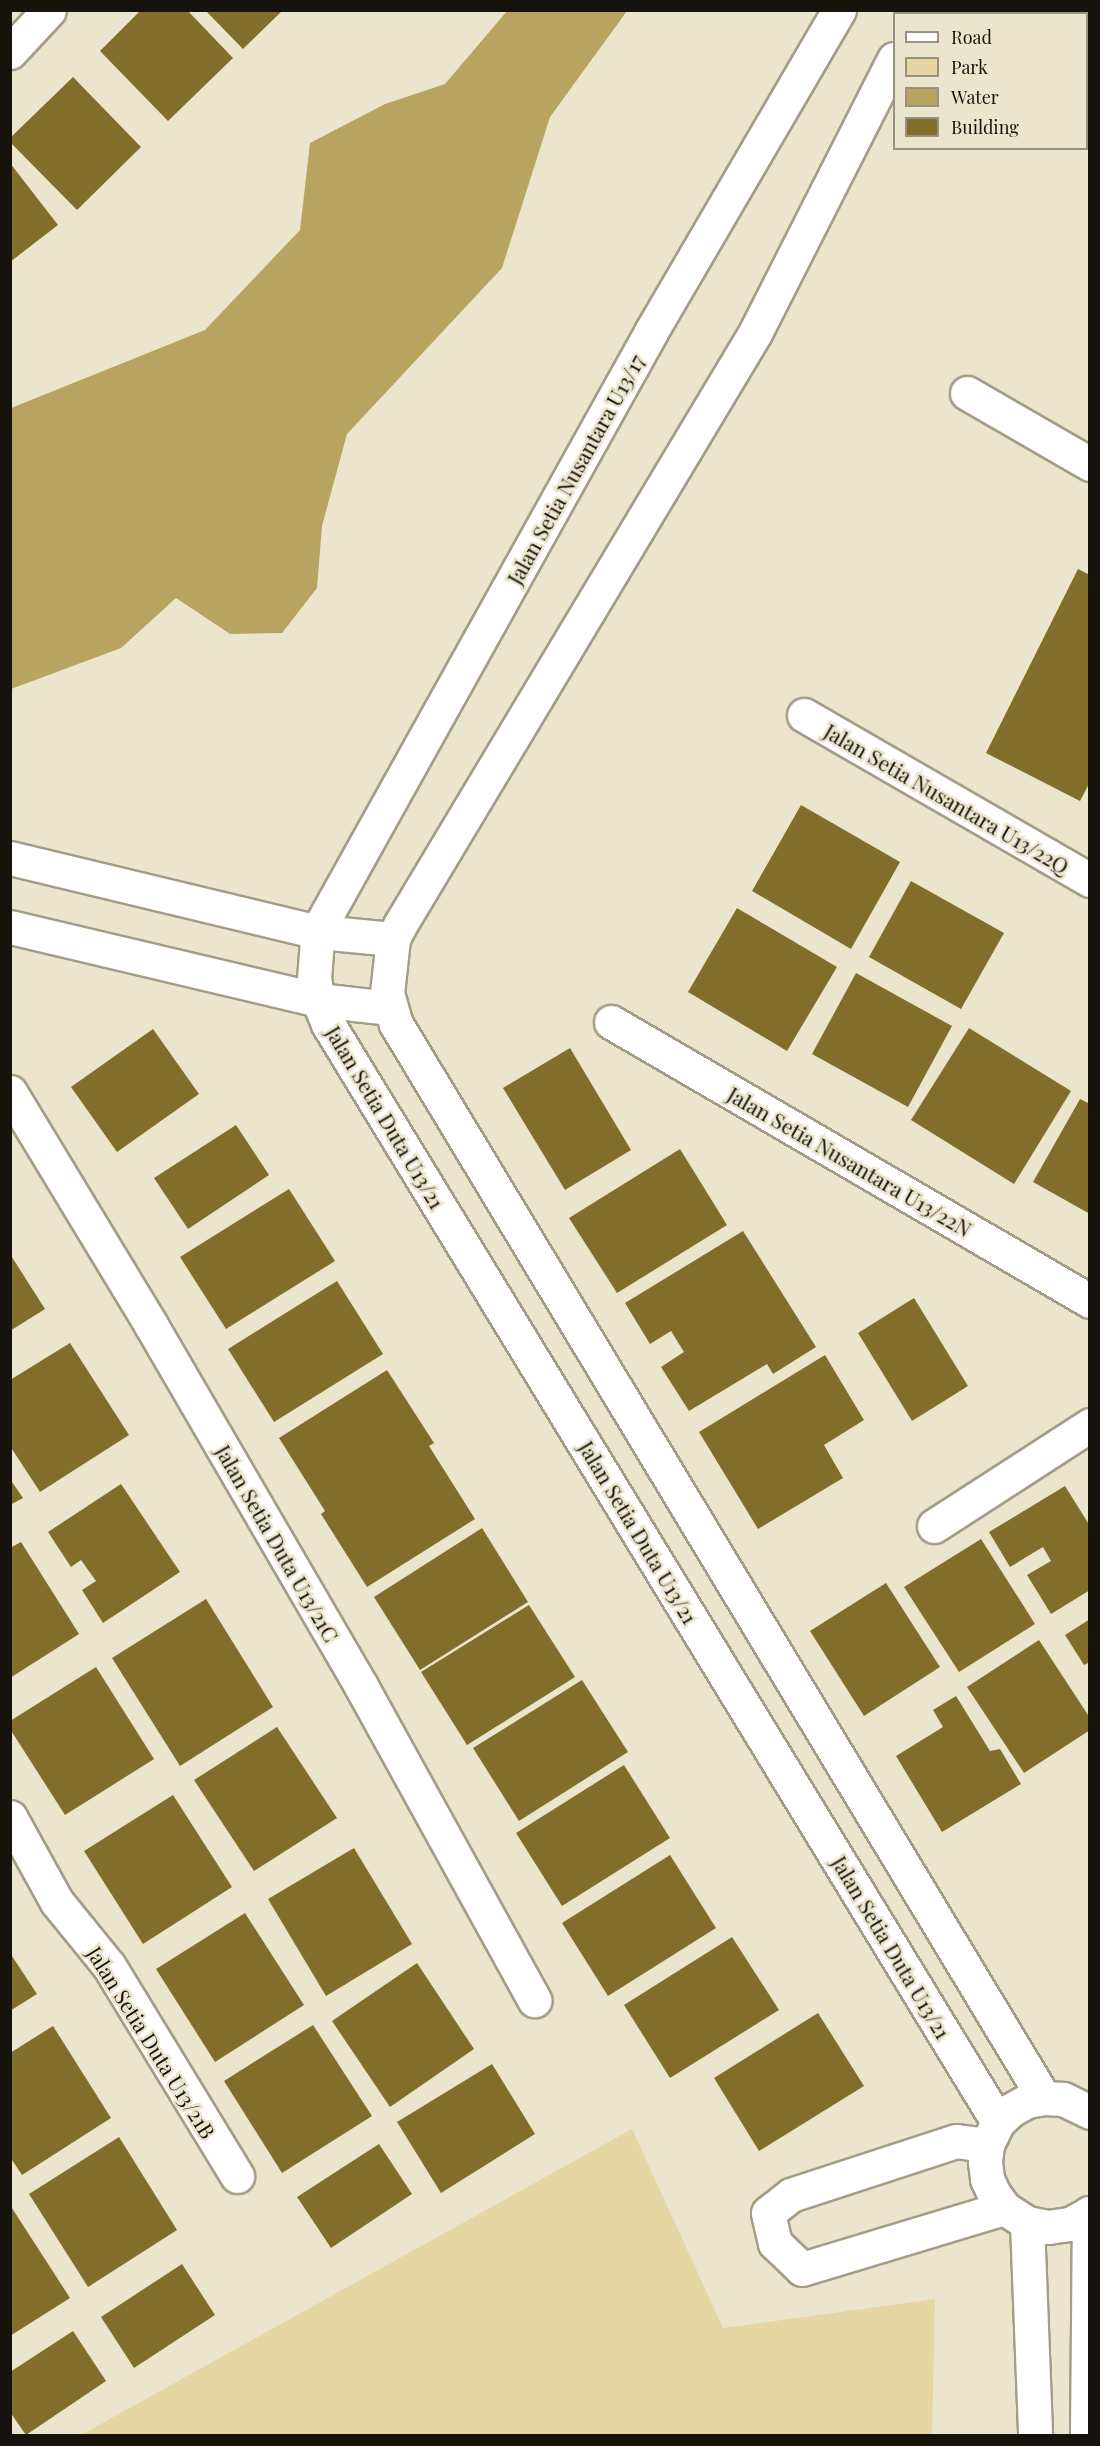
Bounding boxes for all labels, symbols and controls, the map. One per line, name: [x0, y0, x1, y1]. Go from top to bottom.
legend: [893, 12, 1088, 150]
text: Road: [951, 25, 992, 49]
text: Park: [951, 55, 988, 79]
text: Water: [951, 85, 999, 109]
text: Building: [951, 115, 1019, 139]
street label: Jalan Setia Nusantara U13/17: [501, 349, 649, 589]
street label: Jalan Setia Nusantara U13/22Q: [820, 717, 1074, 879]
street label: Jalan Setia Duta U13/21: [321, 1021, 451, 1213]
street label: Jalan Setia Nusantara U13/22N: [723, 1081, 977, 1241]
street label: Jalan Setia Duta U13/21: [574, 1436, 704, 1628]
street label: Jalan Setia Duta U13/21C: [211, 1440, 345, 1646]
street label: Jalan Setia Duta U13/21: [827, 1851, 957, 2043]
street label: Jalan Setia Duta U13/21B: [82, 1941, 222, 2143]

